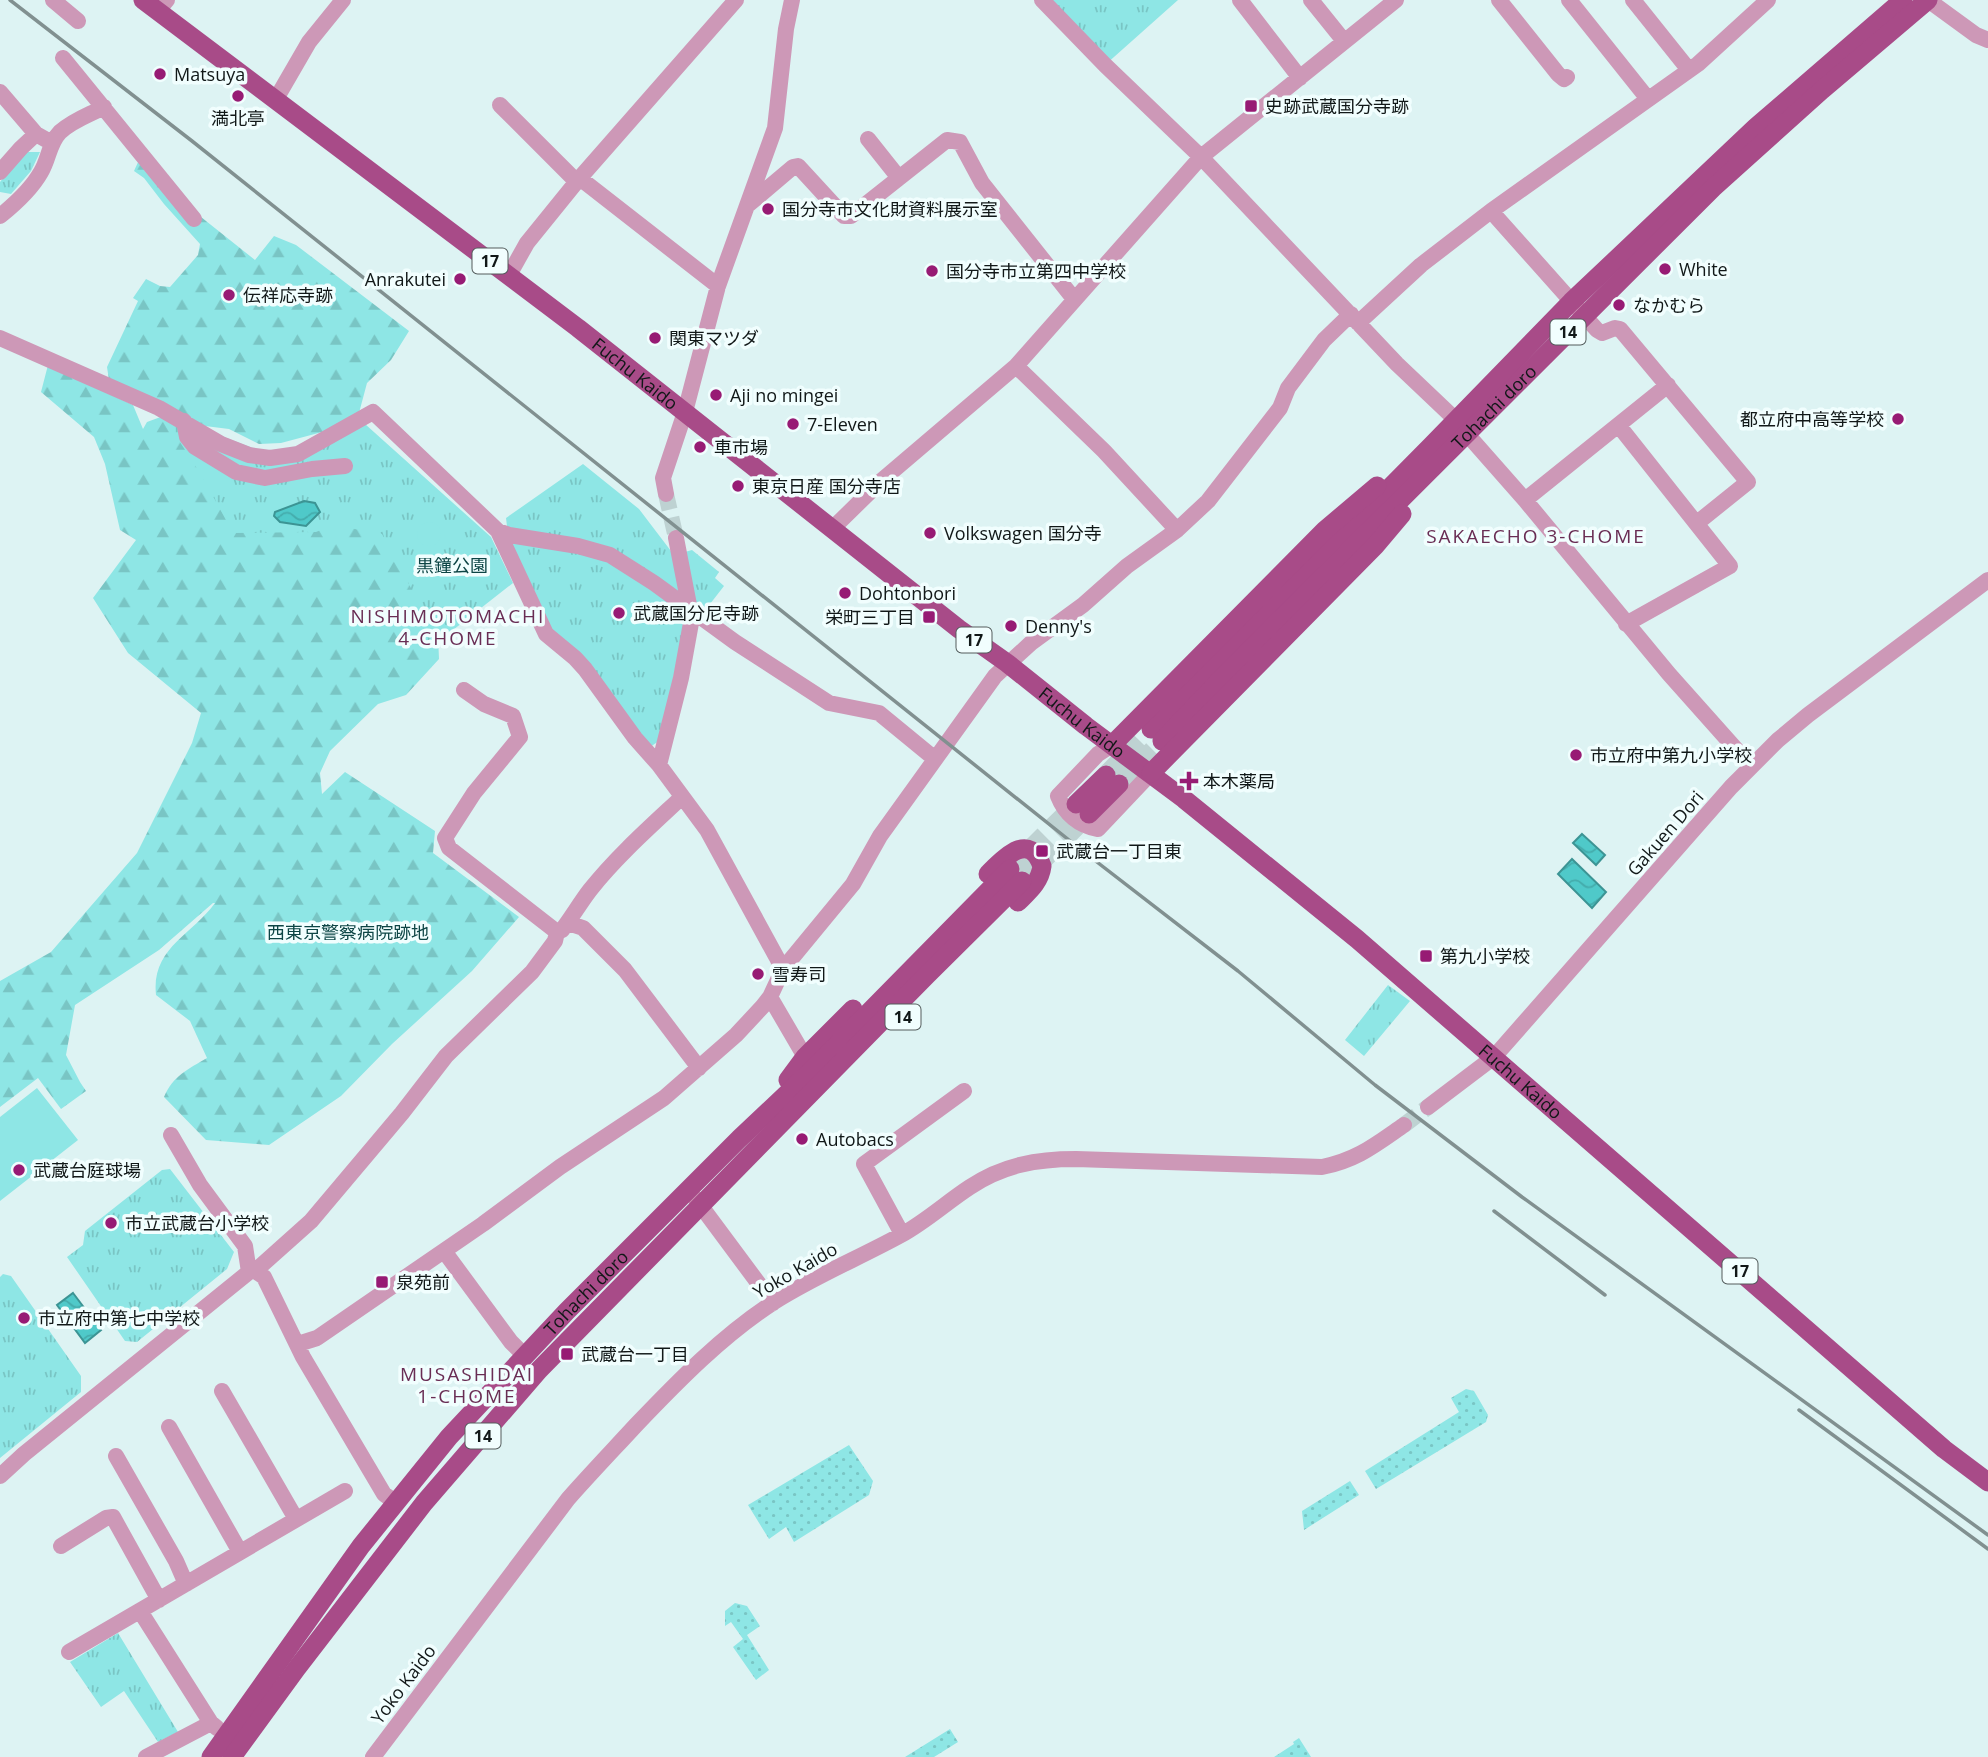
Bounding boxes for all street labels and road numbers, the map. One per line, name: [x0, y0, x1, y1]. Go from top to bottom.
road number: 17: [472, 248, 508, 274]
road number: 14: [1550, 320, 1586, 344]
street label: Fuchu Kaido: [588, 332, 683, 415]
street label: Tohachi doro: [1446, 359, 1541, 454]
road number: 17: [956, 628, 992, 652]
street label: Fuchu Kaido: [1034, 681, 1130, 763]
street label: Gakuen Dori: [1621, 785, 1709, 881]
road number: 14: [886, 1004, 920, 1030]
street label: Fuchu Kaido: [1474, 1038, 1568, 1124]
street label: Yoko Kaido: [749, 1236, 841, 1304]
street label: Tohachi doro: [538, 1245, 633, 1340]
road number: 17: [1722, 1259, 1758, 1284]
road number: 14: [466, 1424, 500, 1448]
street label: Yoko Kaido: [365, 1640, 441, 1728]

